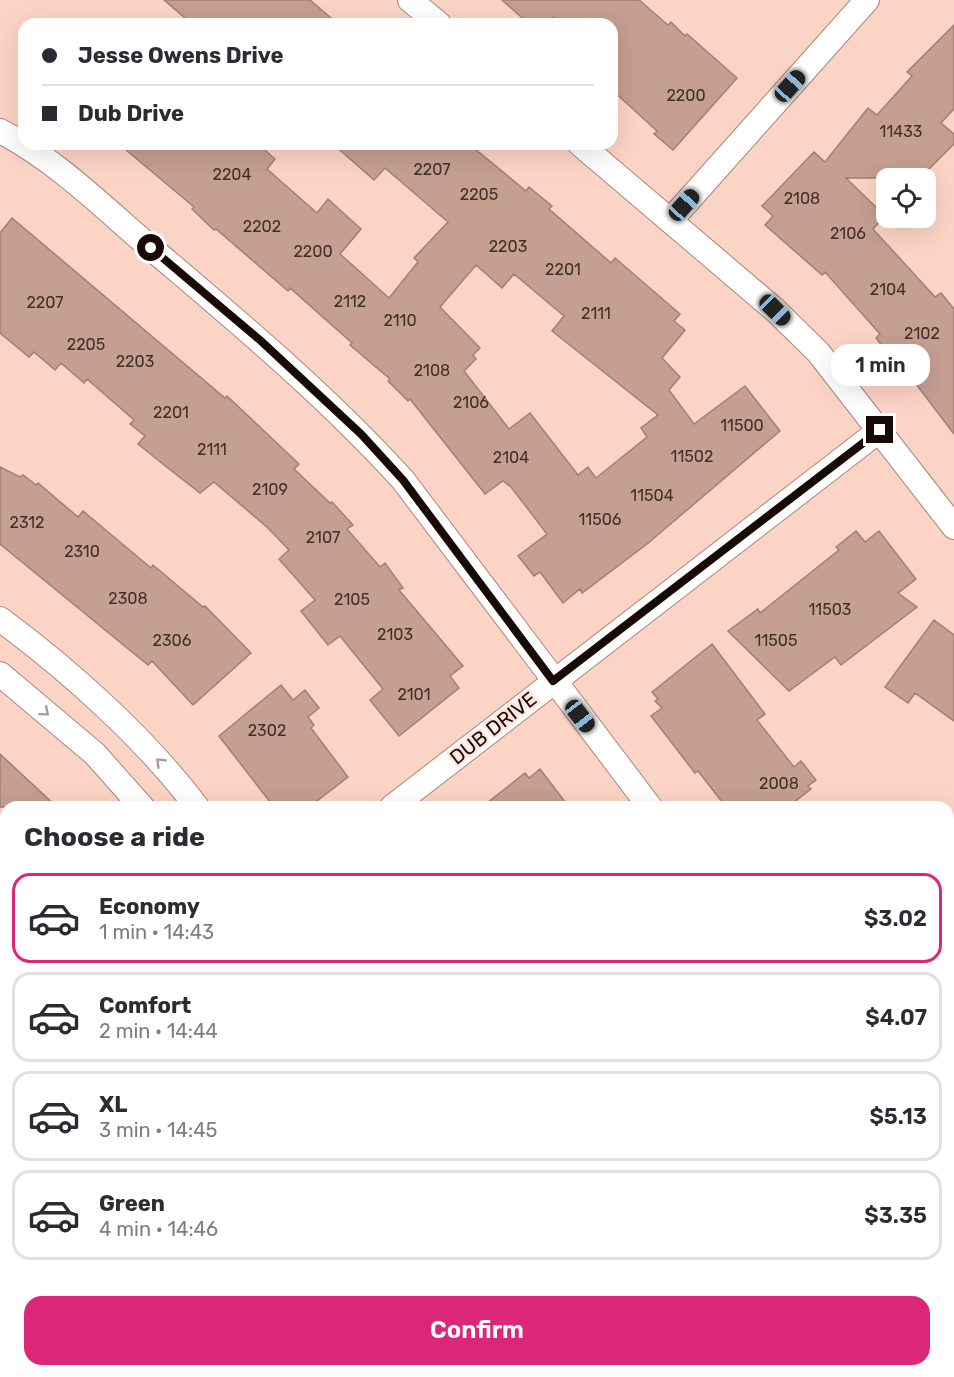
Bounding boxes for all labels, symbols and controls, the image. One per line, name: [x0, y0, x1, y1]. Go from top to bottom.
text: Jesse Owens Drive: [78, 42, 284, 69]
car: [771, 67, 809, 105]
house number: 2200: [666, 86, 706, 105]
text: Dub Drive: [78, 100, 184, 127]
house number: 11433: [880, 122, 922, 141]
house number: 2207: [413, 160, 451, 179]
house number: 2204: [213, 165, 251, 184]
map controls: [876, 168, 936, 228]
button: locate: [876, 168, 936, 228]
house number: 2205: [460, 185, 498, 204]
car: [665, 186, 703, 224]
house number: 2108: [784, 189, 820, 208]
house number: 2202: [243, 217, 281, 236]
house number: 2106: [830, 224, 866, 243]
route start: [137, 234, 164, 261]
house number: 2203: [489, 237, 527, 256]
house number: 2200: [293, 242, 333, 261]
house number: 2201: [545, 260, 581, 279]
house number: 2104: [870, 280, 906, 299]
car: [756, 291, 794, 329]
house number: 2112: [334, 292, 366, 311]
house number: 2207: [26, 293, 64, 312]
house number: 2111: [581, 304, 611, 323]
house number: 2110: [383, 311, 417, 330]
house number: 2102: [904, 324, 940, 343]
house number: 2205: [67, 335, 105, 354]
callout: 1 min: [830, 343, 930, 385]
house number: 2203: [116, 352, 154, 371]
text: 1 min: [855, 353, 906, 377]
house number: 2108: [414, 361, 450, 380]
house number: 2106: [453, 393, 489, 412]
house number: 2201: [153, 403, 189, 422]
house number: 11500: [720, 416, 764, 435]
route end: [866, 416, 893, 443]
house number: 2111: [197, 440, 227, 459]
house number: 11502: [671, 447, 713, 466]
house number: 2104: [493, 448, 529, 467]
house number: 2109: [252, 480, 288, 499]
house number: 11504: [630, 486, 674, 505]
house number: 11506: [578, 510, 622, 529]
house number: 2312: [10, 513, 44, 532]
house number: 2107: [306, 528, 340, 547]
house number: 2310: [64, 542, 100, 561]
house number: 2308: [108, 589, 148, 608]
house number: 2105: [334, 590, 370, 609]
house number: 11503: [809, 600, 851, 619]
house number: 2103: [377, 625, 413, 644]
house number: 2306: [153, 631, 192, 650]
house number: 11505: [755, 631, 797, 650]
house number: 2101: [397, 685, 431, 704]
street label: DUB DRIVE: [445, 687, 541, 769]
car: [562, 696, 598, 736]
one-way arrow: [38, 704, 49, 715]
house number: 2302: [248, 721, 286, 740]
one-way arrow: [157, 758, 168, 769]
house number: 2008: [759, 774, 799, 793]
text: Choose a ride: [24, 821, 205, 853]
icon: car: [27, 891, 81, 945]
text: Economy: [99, 893, 200, 920]
text: $3.02: [864, 905, 927, 932]
text: 1 min · 14:43: [99, 920, 214, 944]
icon: car: [27, 990, 81, 1044]
text: Comfort: [99, 992, 191, 1019]
text: $4.07: [865, 1004, 927, 1031]
text: 2 min · 14:44: [99, 1019, 218, 1043]
icon: car: [27, 1089, 81, 1143]
text: XL: [99, 1091, 127, 1118]
text: $5.13: [869, 1103, 927, 1130]
text: 3 min · 14:45: [99, 1118, 217, 1142]
icon: car: [27, 1188, 81, 1242]
text: Green: [99, 1190, 165, 1217]
text: $3.35: [864, 1202, 927, 1229]
text: 4 min · 14:46: [99, 1217, 218, 1241]
button: Confirm: [24, 1296, 930, 1365]

